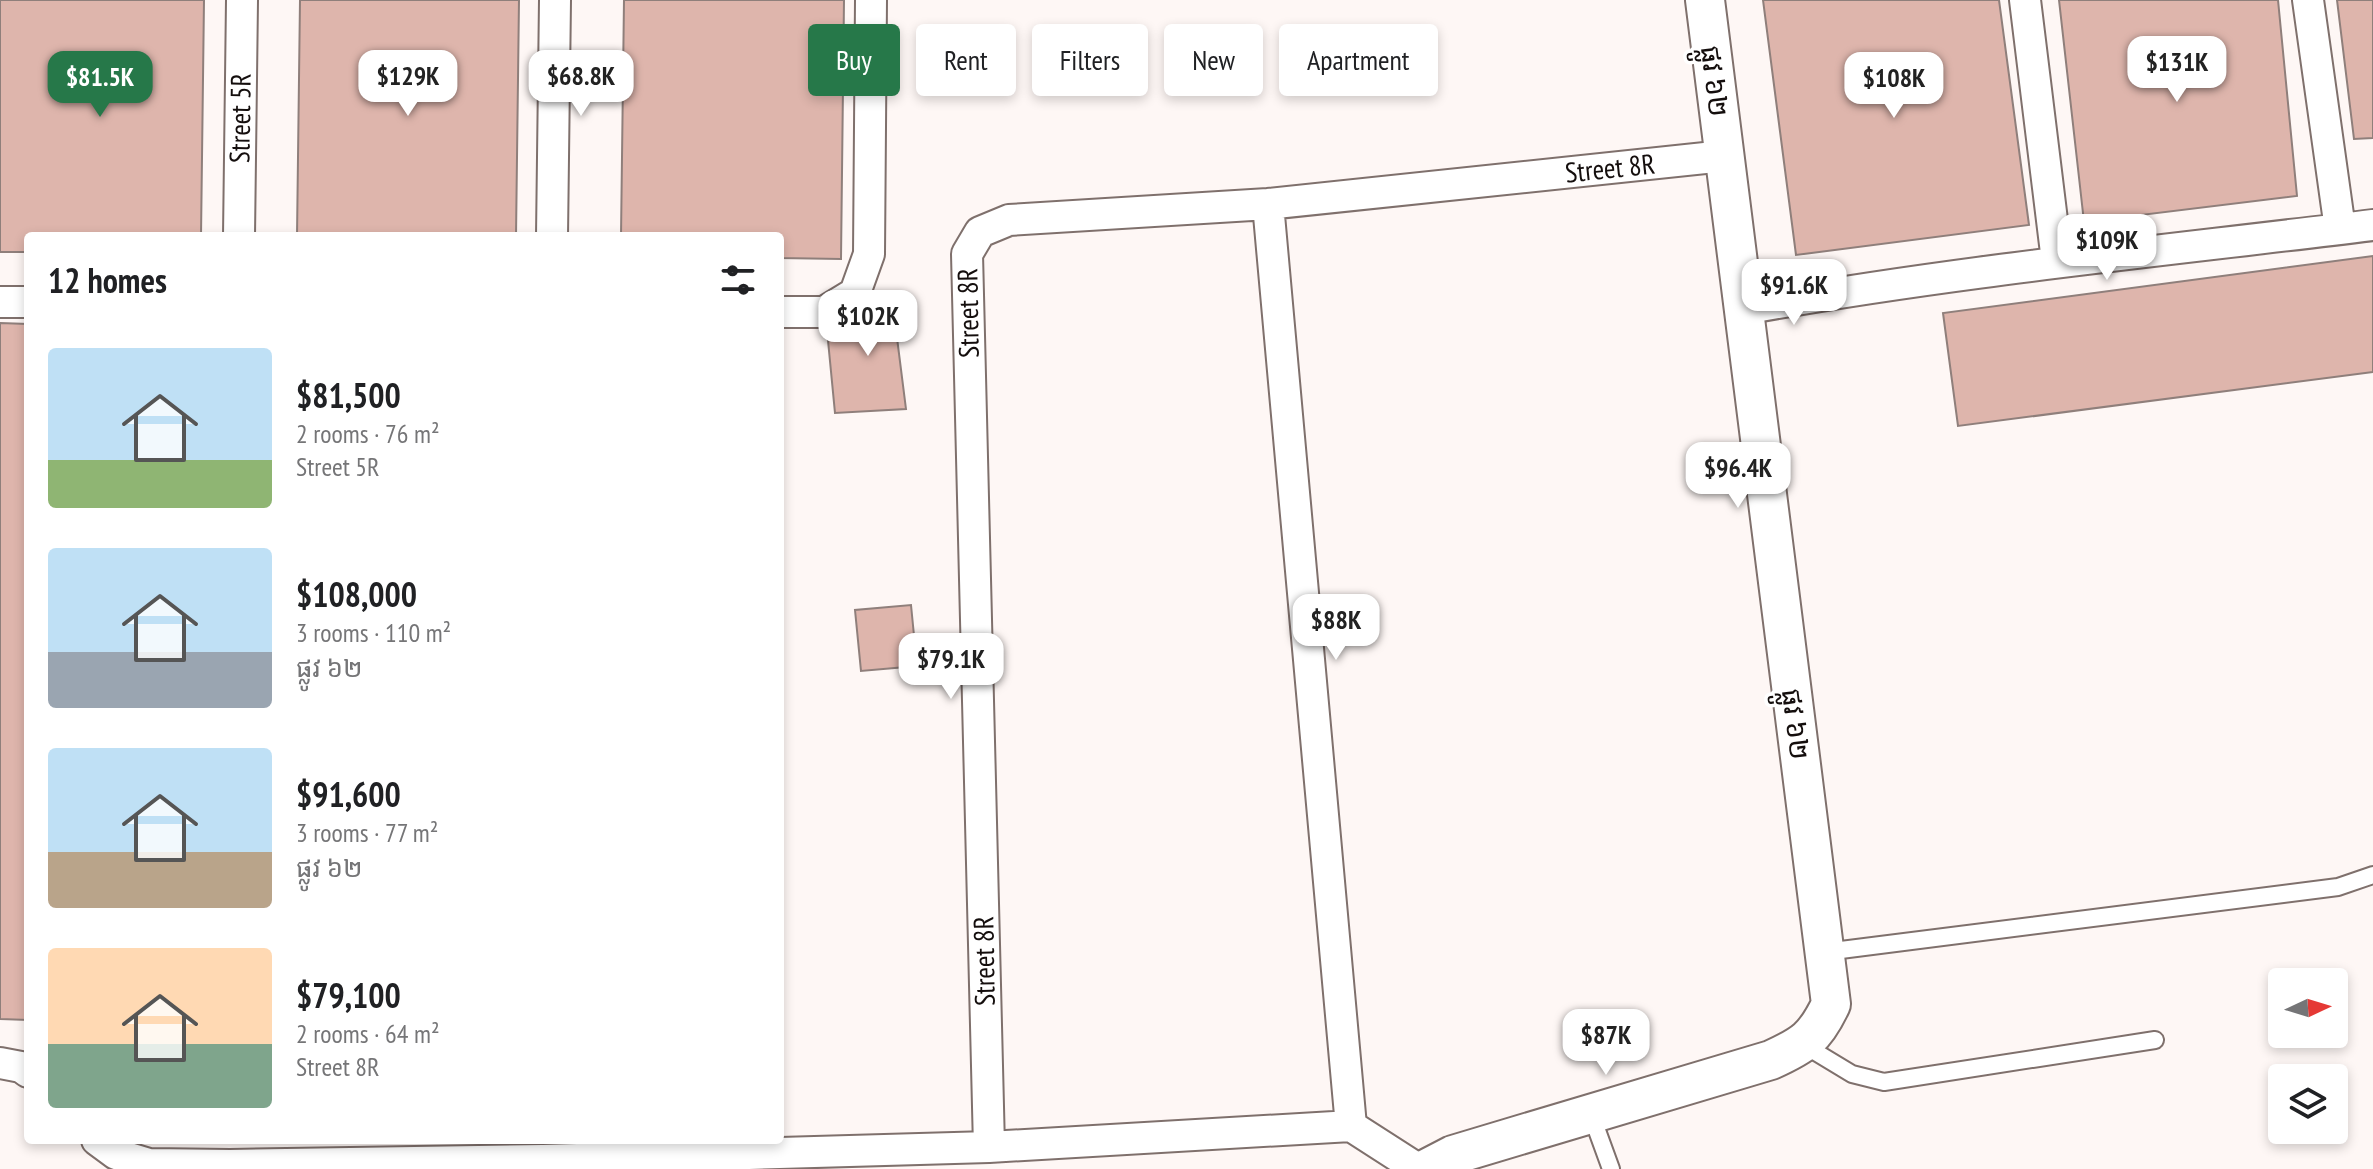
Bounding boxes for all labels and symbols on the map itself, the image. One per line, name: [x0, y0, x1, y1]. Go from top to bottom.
pin: $131K: [2121, 36, 2233, 104]
street label: ផ្លូវ ៦២: [1686, 43, 1738, 120]
pin: $129K: [352, 50, 464, 118]
pin: $68.8K: [516, 50, 646, 118]
pin: $81.5K: [35, 51, 165, 119]
pin: $108K: [1838, 52, 1950, 120]
street label: Street 5R: [220, 73, 259, 163]
street label: Street 8R: [1563, 144, 1657, 191]
pin: $109K: [2051, 214, 2163, 282]
pin: $91.6K: [1729, 259, 1859, 327]
street label: Street 8R: [948, 268, 987, 358]
pin: $102K: [812, 290, 924, 358]
pin: $96.4K: [1673, 442, 1803, 510]
pin: $88K: [1289, 594, 1383, 662]
pin: $79.1K: [886, 633, 1016, 701]
street label: ផ្លូវ ៦២: [1767, 686, 1819, 763]
street label: Street 8R: [964, 916, 1003, 1006]
north arrow: [2268, 968, 2348, 1048]
pin: $87K: [1559, 1009, 1653, 1077]

